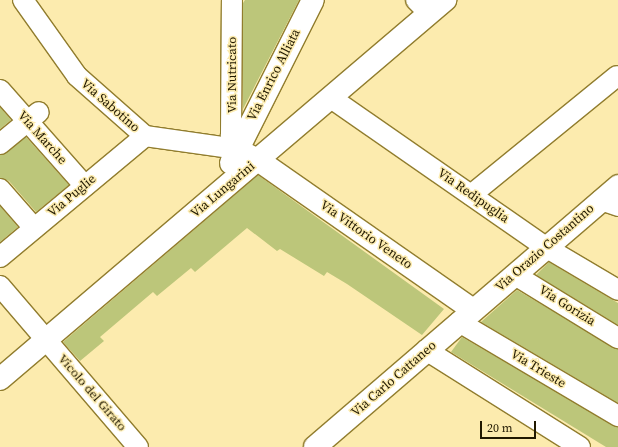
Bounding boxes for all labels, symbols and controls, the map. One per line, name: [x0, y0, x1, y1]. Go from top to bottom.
street label: Via Enrico Alliata: [244, 26, 304, 124]
street label: Via Nutricato: [224, 37, 240, 113]
street label: Via Sabotino: [77, 76, 143, 136]
street label: Via Marche: [14, 108, 70, 168]
street label: Via Lungarini: [188, 159, 258, 221]
street label: Via Redipuglia: [434, 166, 512, 226]
street label: Via Puglie: [45, 171, 99, 221]
street label: Via Vittorio Veneto: [317, 197, 415, 273]
street label: Via Orazio Costantino: [492, 201, 598, 295]
street label: Via Gorizia: [536, 283, 598, 329]
street label: Via Carlo Cattaneo: [348, 338, 440, 420]
street label: Via Trieste: [507, 346, 569, 392]
street label: Vicolo del Girato: [54, 351, 130, 435]
scale bar: [482, 413, 538, 439]
text: 20 m: [487, 420, 513, 436]

